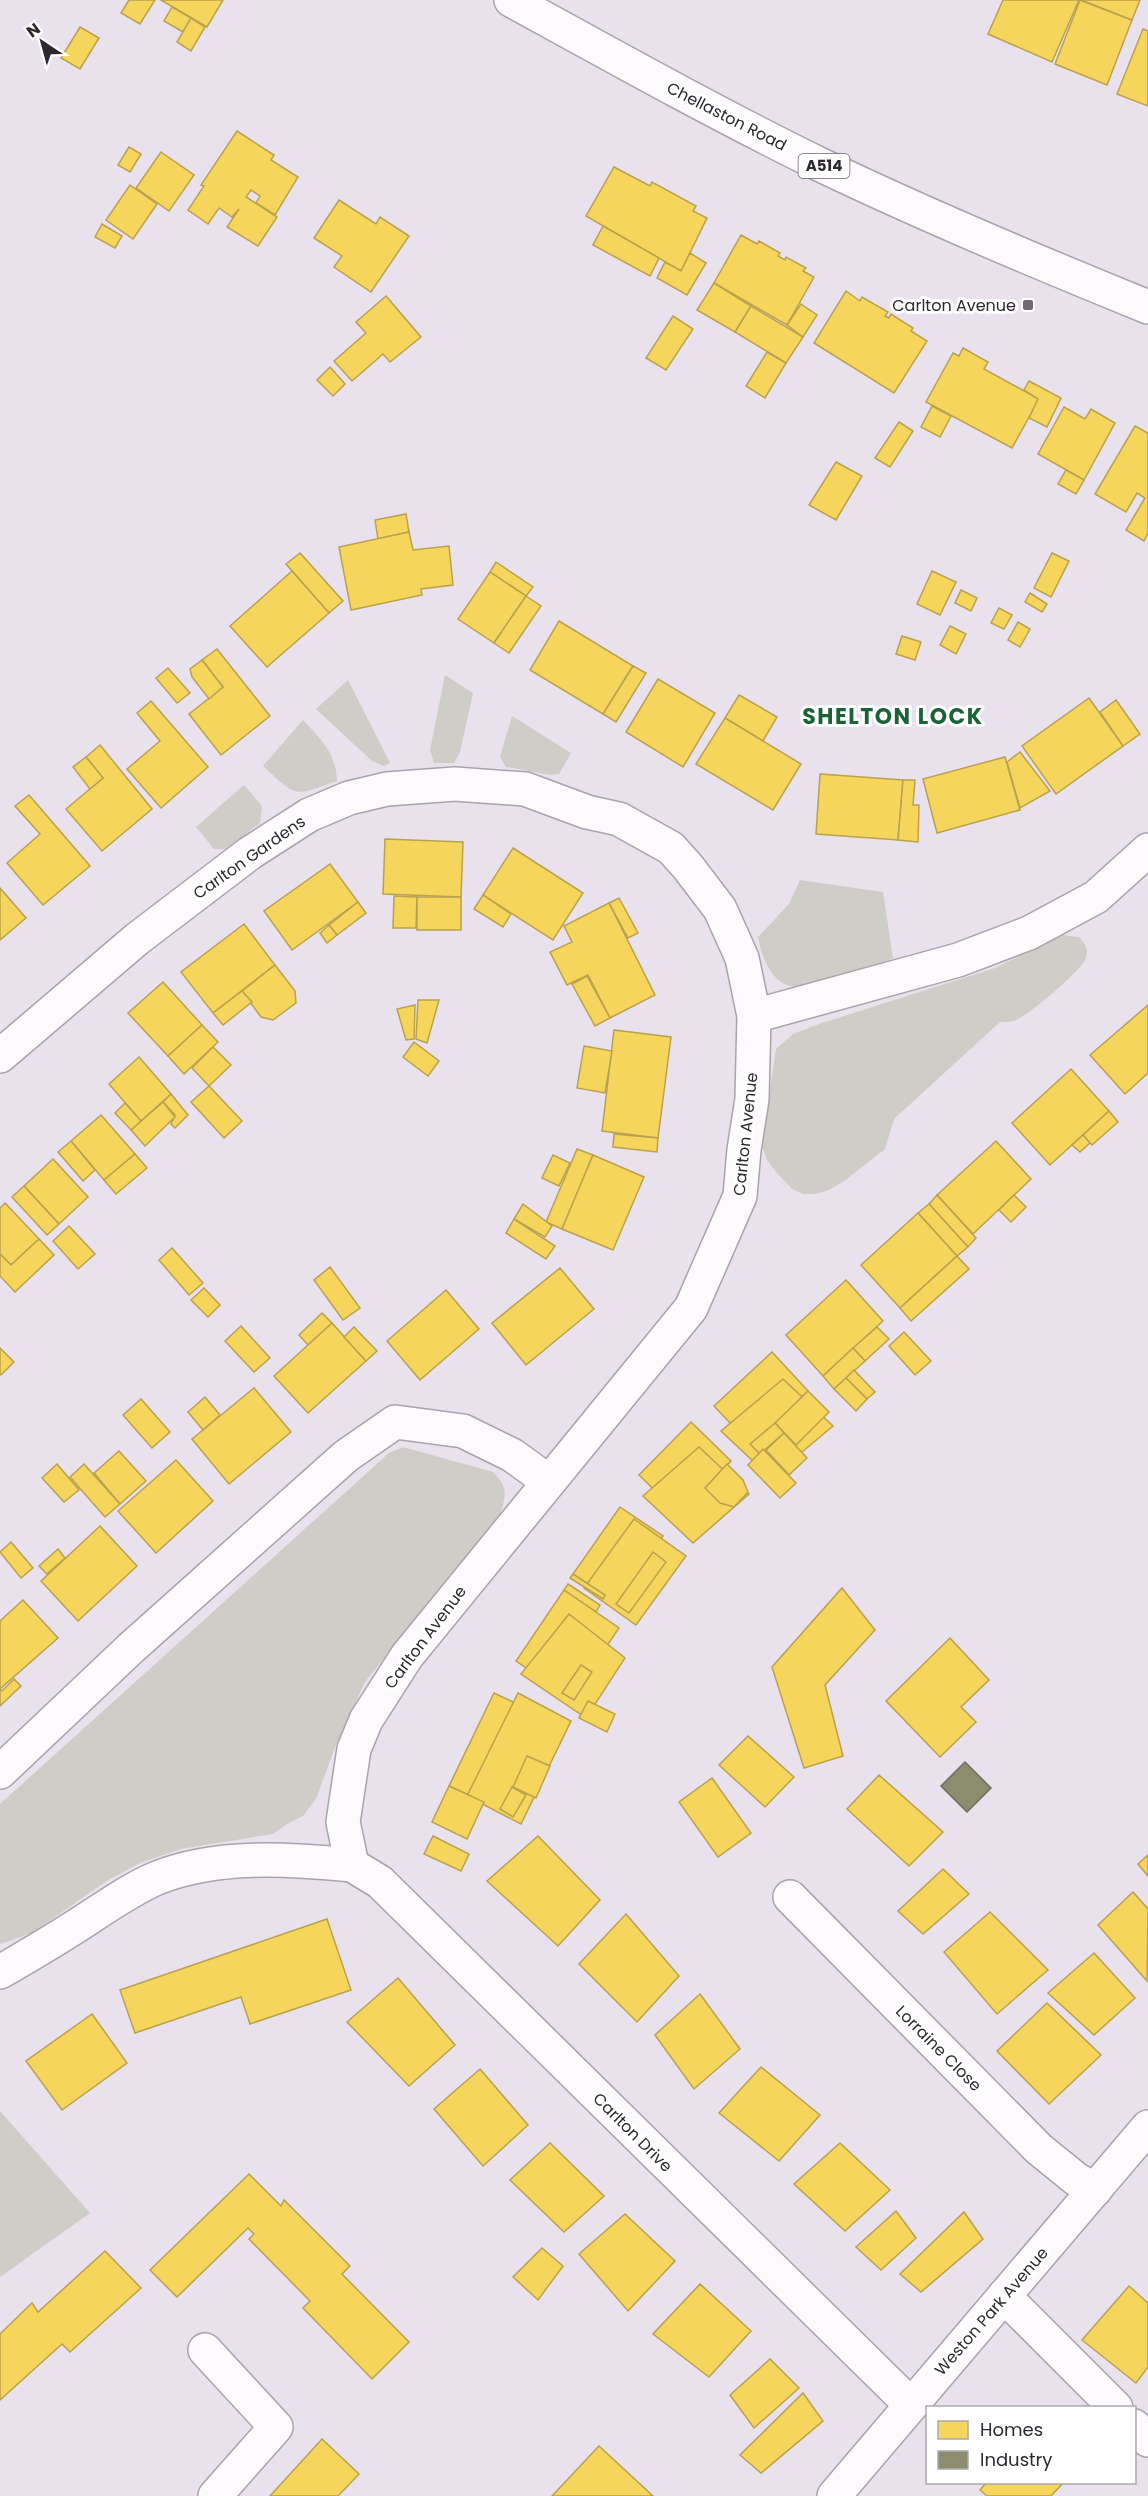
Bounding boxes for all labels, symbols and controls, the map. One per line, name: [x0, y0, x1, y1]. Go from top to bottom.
north arrow: [12, 12, 72, 72]
text: N: [22, 17, 45, 43]
street label: Chellaston Road: [663, 76, 791, 157]
road number: A514: [798, 154, 850, 178]
place label: Carlton Avenue: [892, 294, 1016, 317]
marker: Carlton Avenue: [1021, 298, 1035, 312]
district label: SHELTON LOCK: [802, 701, 984, 732]
street label: Carlton Gardens: [189, 810, 310, 905]
street label: Carlton Avenue: [728, 1071, 763, 1197]
street label: Carlton Avenue: [379, 1581, 472, 1694]
street label: Lorraine Close: [891, 2000, 987, 2097]
street label: Carlton Drive: [588, 2088, 678, 2177]
street label: Weston Park Avenue: [929, 2242, 1054, 2380]
legend: [926, 2406, 1136, 2484]
text: Homes: [980, 2417, 1043, 2442]
text: Industry: [980, 2447, 1052, 2472]

